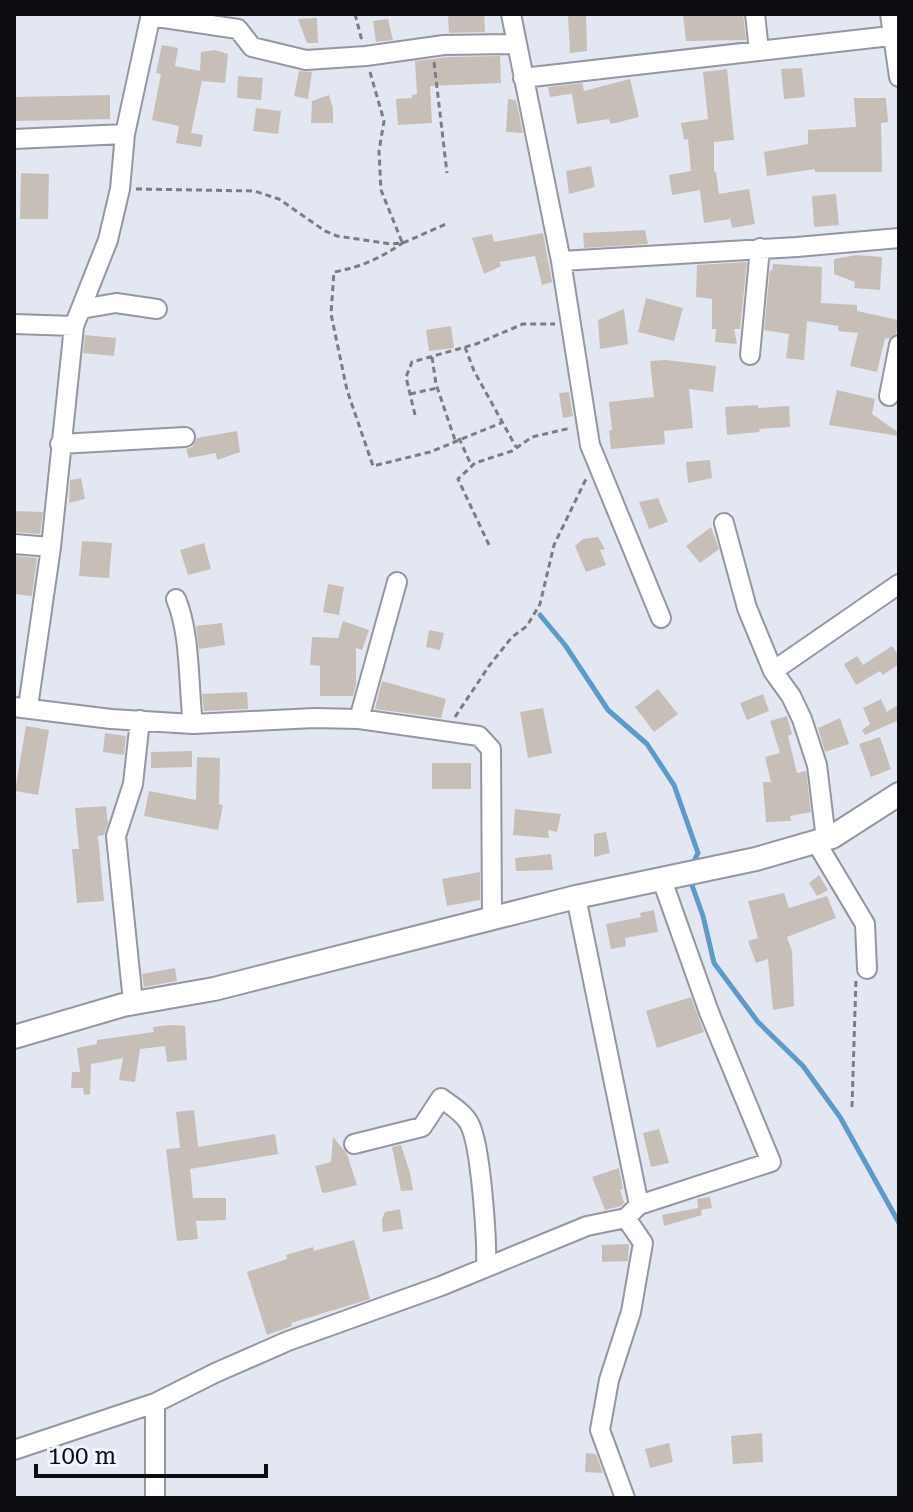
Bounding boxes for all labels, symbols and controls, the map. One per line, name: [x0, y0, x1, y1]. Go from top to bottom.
scale bar: [36, 1428, 266, 1478]
text: 100 m: [48, 1442, 116, 1470]

